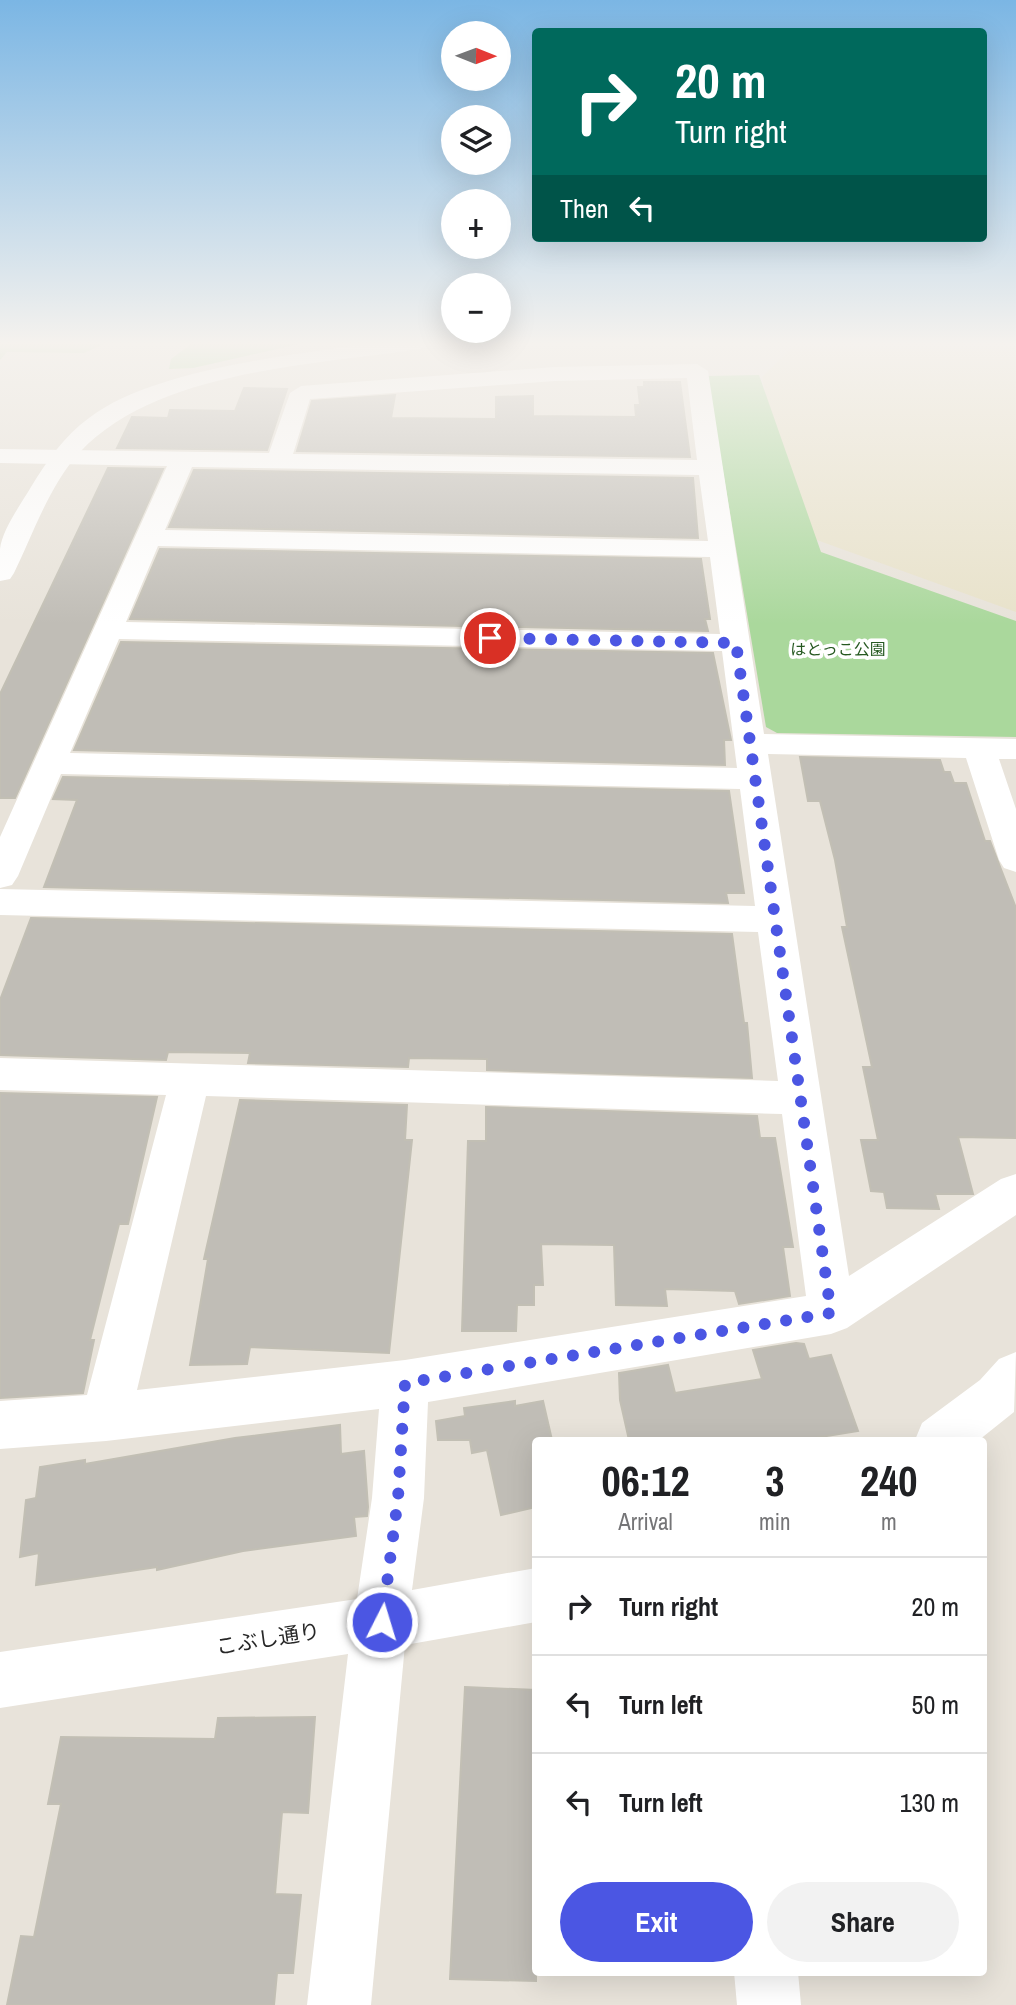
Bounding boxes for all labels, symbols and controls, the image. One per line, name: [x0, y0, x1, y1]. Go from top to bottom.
north arrow: [441, 21, 511, 91]
map controls: [441, 21, 511, 343]
text: 20 m: [675, 47, 767, 113]
icon: right: [560, 56, 651, 147]
button: layers: [441, 105, 511, 175]
text: Turn right: [675, 110, 787, 153]
button: +: [441, 189, 511, 259]
icon: left: [623, 189, 661, 227]
text: Then: [560, 191, 609, 226]
button: −: [441, 273, 511, 343]
pin: [460, 608, 520, 668]
icon: arrive: [471, 619, 509, 657]
park label: はとっこ公園: [790, 638, 886, 660]
text: 06:12: [602, 1453, 690, 1509]
text: 3: [765, 1453, 784, 1509]
text: 240: [860, 1453, 918, 1509]
text: Arrival: [618, 1506, 673, 1537]
text: min: [759, 1506, 791, 1537]
text: m: [881, 1506, 897, 1537]
position arrow: [345, 1585, 419, 1659]
icon: right: [560, 1587, 598, 1625]
text: Turn right: [619, 1589, 718, 1624]
text: 20 m: [912, 1589, 959, 1624]
street label: こぶし通り: [214, 1616, 322, 1661]
icon: left: [560, 1685, 598, 1723]
text: Turn left: [619, 1687, 703, 1722]
text: 50 m: [912, 1687, 959, 1722]
icon: left: [560, 1783, 598, 1821]
text: Turn left: [619, 1785, 703, 1820]
text: 130 m: [900, 1785, 959, 1820]
button: Exit: [560, 1882, 753, 1962]
button: Share: [767, 1882, 959, 1962]

